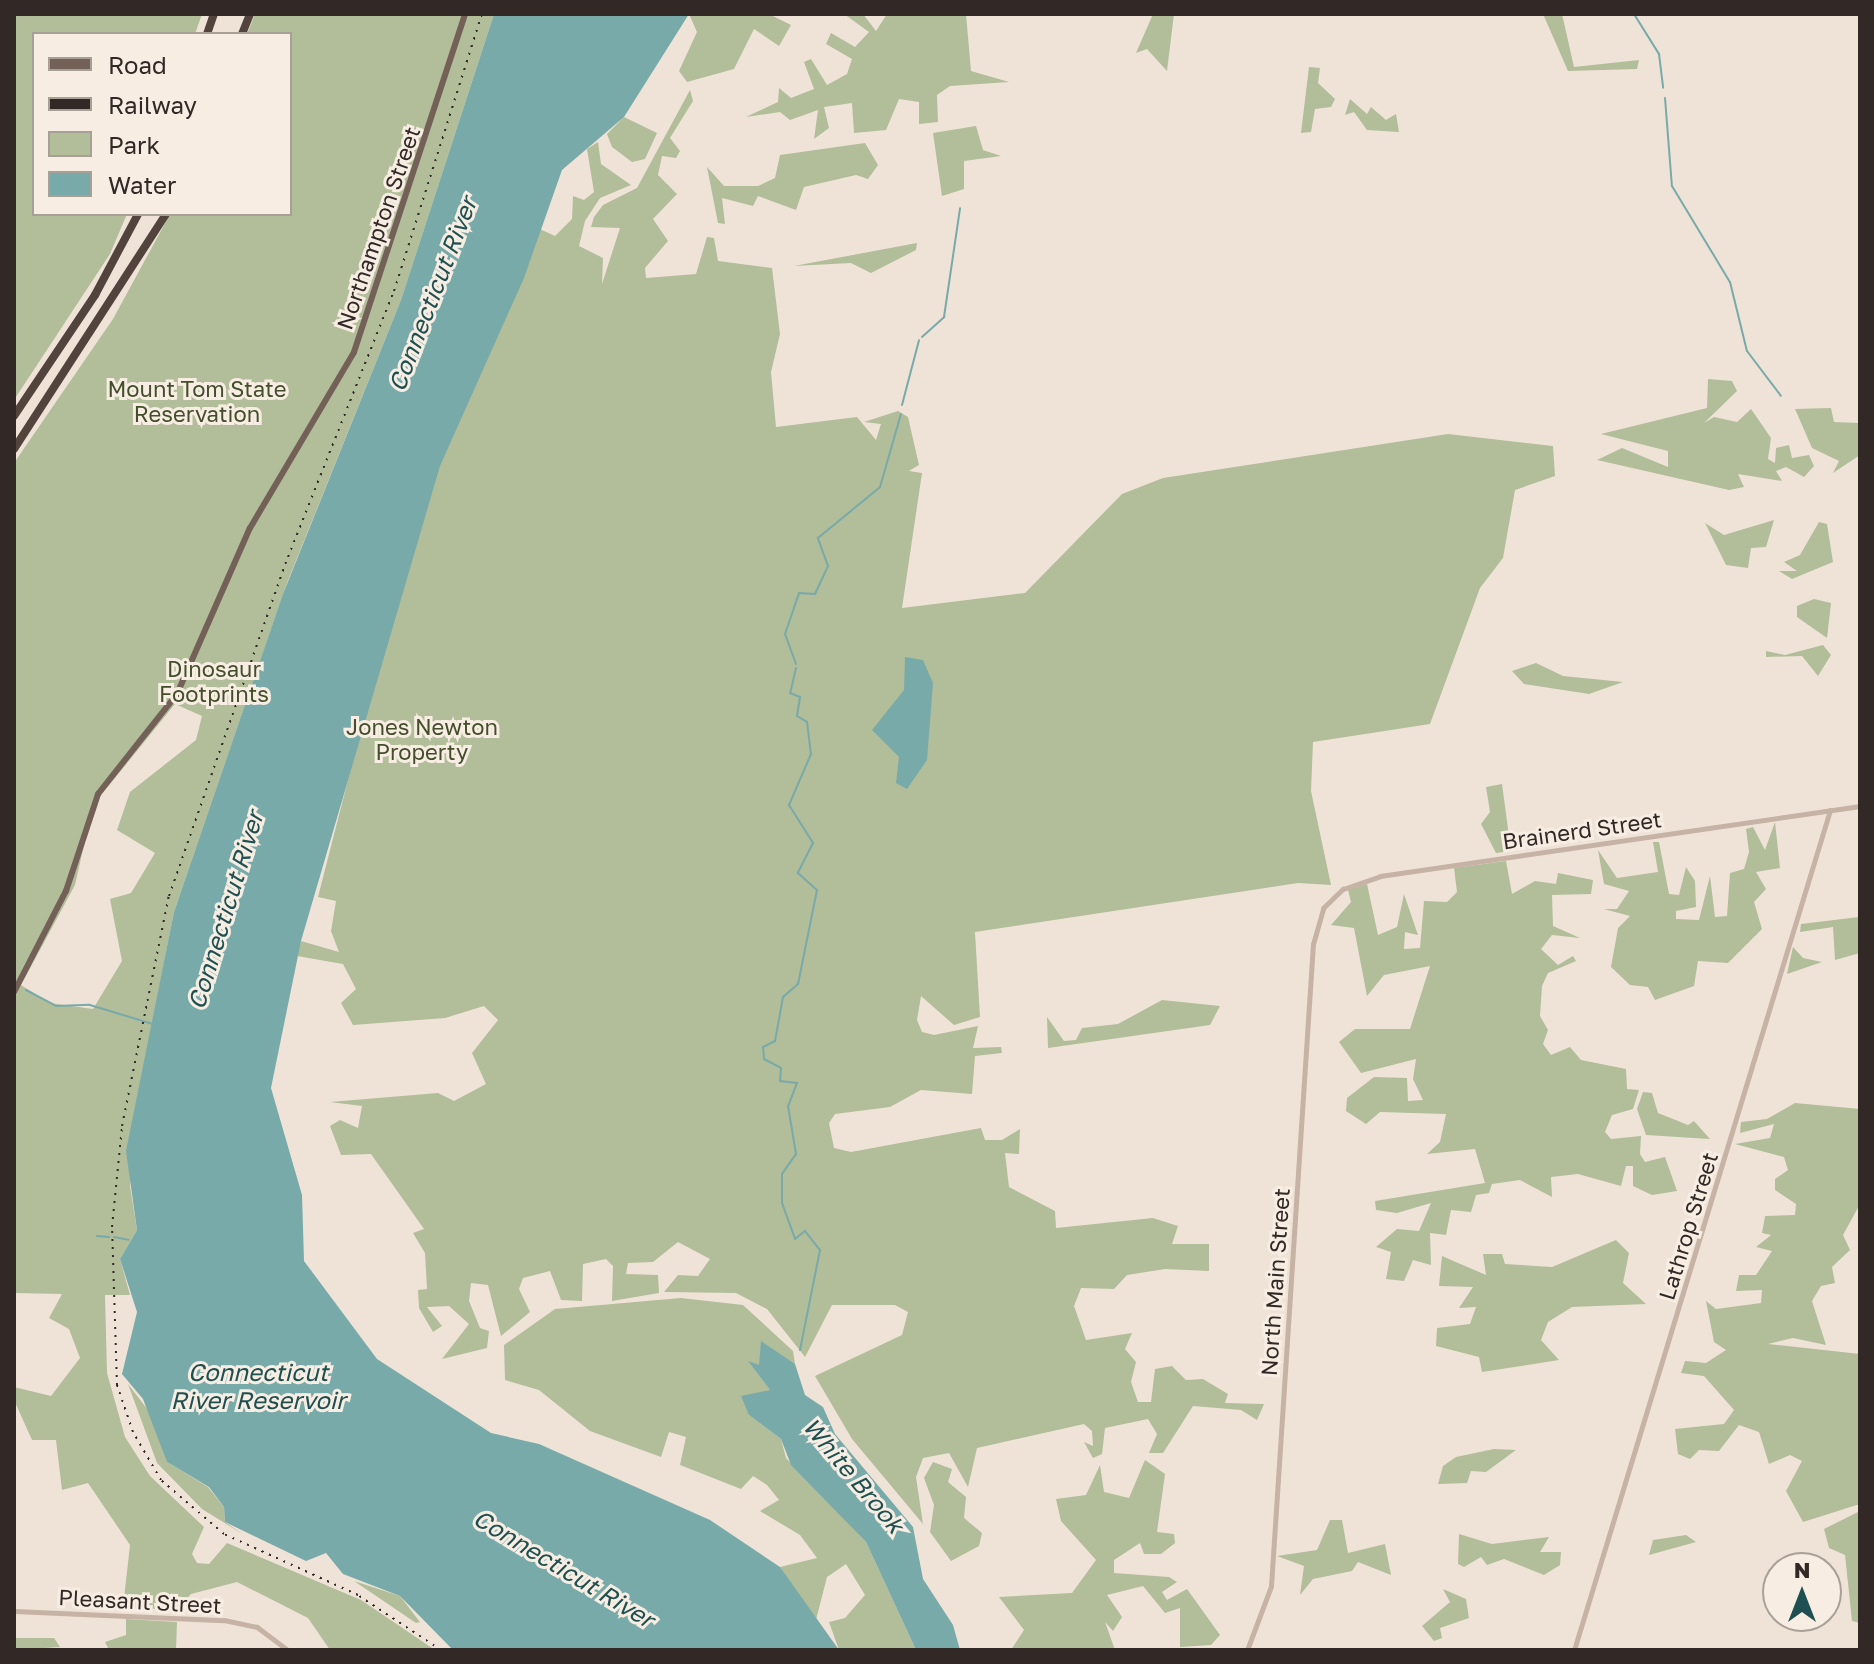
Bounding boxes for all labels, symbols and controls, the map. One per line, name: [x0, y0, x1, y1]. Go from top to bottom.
legend: [32, 32, 292, 216]
text: Road: [108, 50, 167, 79]
text: Railway: [108, 90, 197, 119]
street label: Northampton Street: [331, 123, 425, 333]
text: Park: [108, 130, 160, 159]
text: Water: [108, 170, 176, 199]
water label: Connecticut River: [382, 193, 482, 395]
park label: Mount Tom State Reservation: [107, 375, 287, 426]
park label: Dinosaur Footprints: [159, 655, 269, 706]
park label: Jones Newton Property: [346, 713, 498, 764]
street label: Brainerd Street: [1501, 806, 1663, 854]
water label: Connecticut River: [181, 808, 269, 1012]
street label: Lathrop Street: [1653, 1149, 1723, 1303]
street label: North Main Street: [1255, 1187, 1295, 1377]
water label: Connecticut River Reservoir: [171, 1358, 345, 1414]
water label: White Brook: [798, 1412, 910, 1538]
water label: Connecticut River: [469, 1503, 659, 1633]
north arrow: [1762, 1552, 1842, 1632]
text: N: [1794, 1556, 1810, 1583]
street label: Pleasant Street: [58, 1584, 222, 1618]

